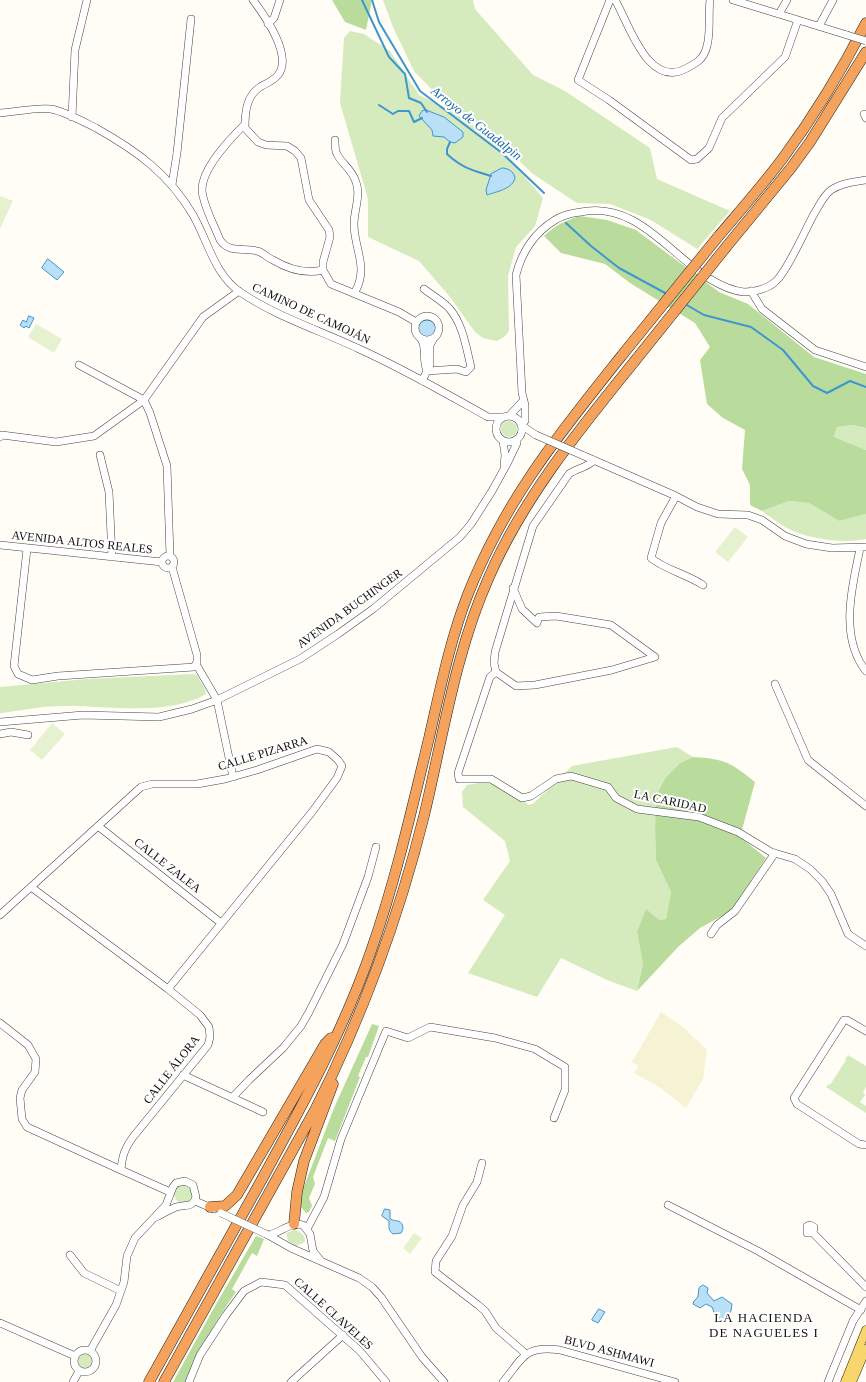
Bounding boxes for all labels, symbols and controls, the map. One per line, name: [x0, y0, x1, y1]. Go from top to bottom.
water label: Arroyo de Guadalpin: [428, 84, 524, 164]
street label: CAMINO DE CAMOJÁN: [250, 280, 372, 348]
street label: AVENIDA ALTOS REALES: [11, 528, 153, 558]
street label: AVENIDA BUCHINGER: [295, 566, 405, 652]
street label: CALLE PIZARRA: [216, 734, 310, 774]
street label: LA CARIDAD: [632, 787, 708, 817]
street label: CALLE ZALEA: [131, 835, 203, 897]
street label: CALLE ÁLORA: [141, 1033, 203, 1107]
street label: CALLE CLAVELES: [290, 1275, 376, 1353]
district label: LA HACIENDA DE NAGUELES I: [709, 1311, 819, 1342]
street label: BLVD ASHMAWI: [563, 1333, 655, 1371]

